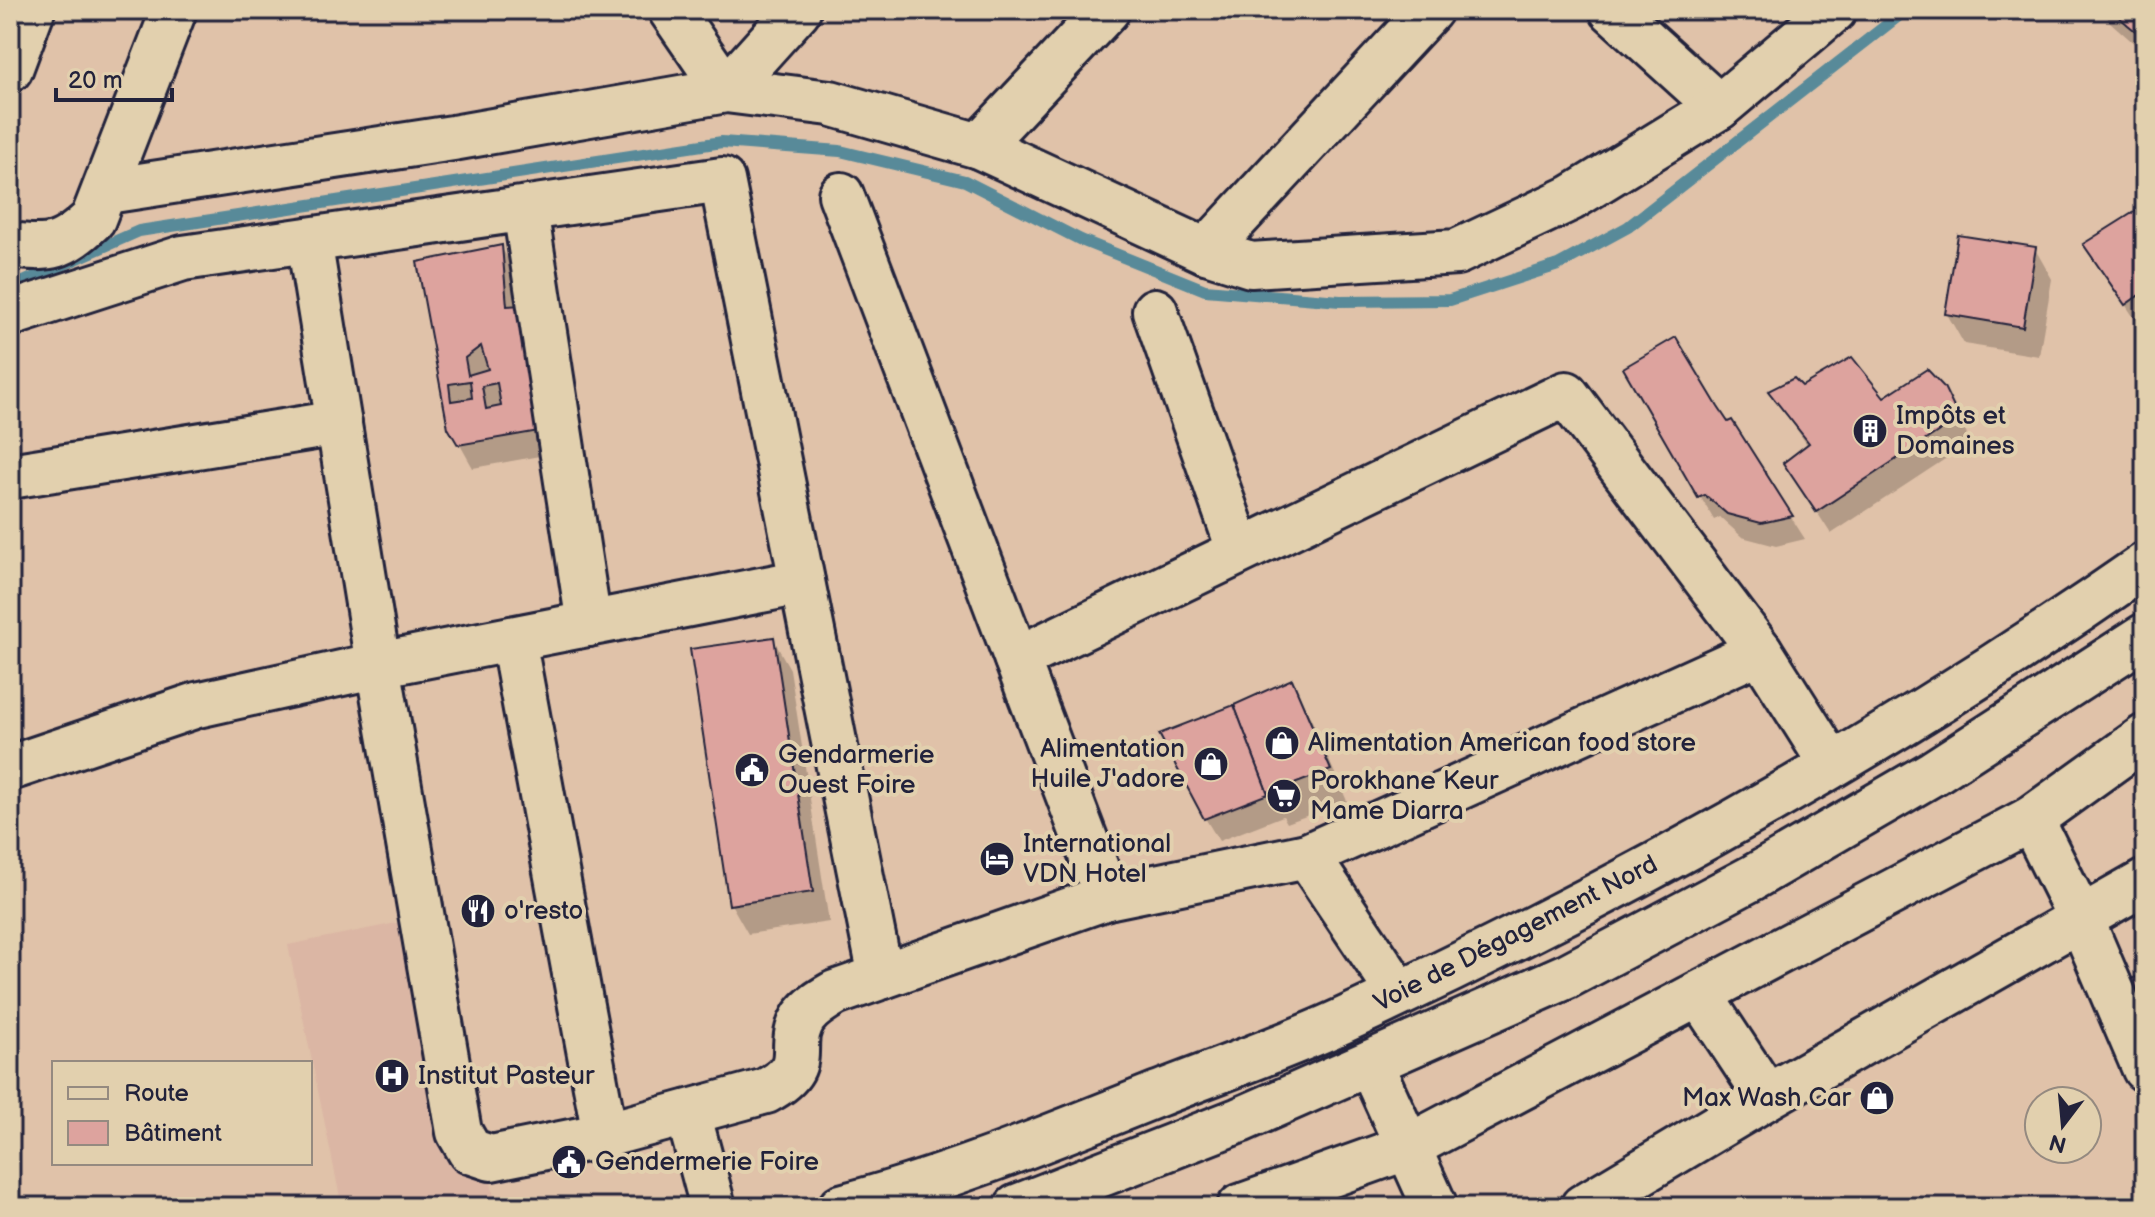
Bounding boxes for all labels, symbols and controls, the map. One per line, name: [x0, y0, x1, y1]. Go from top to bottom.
scale bar: [56, 52, 172, 102]
text: 20 m: [68, 66, 123, 95]
place label: Impôts et Domaines: [1896, 401, 2015, 462]
building icon: Impôts et Domaines: [1851, 412, 1889, 450]
shop icon: Alimentation American food store: [1263, 724, 1301, 762]
place label: Alimentation American food store: [1308, 728, 1696, 759]
place label: Alimentation Huile J'adore: [1031, 734, 1185, 795]
place label: Gendarmerie Ouest Foire: [778, 740, 934, 801]
shop icon: Alimentation Huile J'adore: [1192, 745, 1230, 783]
public building icon: Gendarmerie Ouest Foire: [733, 751, 771, 789]
place label: Porokhane Keur Mame Diarra: [1310, 766, 1499, 827]
supermarket icon: Porokhane Keur Mame Diarra: [1265, 777, 1303, 815]
place label: International VDN Hotel: [1023, 829, 1171, 890]
hotel icon: International VDN Hotel: [978, 840, 1016, 878]
street label: Voie de Dégagement Nord: [1369, 849, 1663, 1019]
restaurant icon: o'resto: [459, 892, 497, 930]
place label: o'resto: [504, 896, 583, 927]
hospital icon: Institut Pasteur: [373, 1057, 411, 1095]
legend: [52, 1061, 312, 1165]
place label: Institut Pasteur: [418, 1061, 595, 1092]
text: Route: [124, 1079, 189, 1108]
shop icon: Max Wash Car: [1858, 1079, 1896, 1117]
place label: Max Wash Car: [1682, 1083, 1852, 1114]
north arrow: [2023, 1085, 2103, 1165]
text: Bâtiment: [124, 1119, 223, 1148]
text: N: [2046, 1128, 2070, 1158]
public building icon: Gendermerie Foire: [550, 1143, 588, 1181]
place label: Gendermerie Foire: [595, 1147, 819, 1178]

